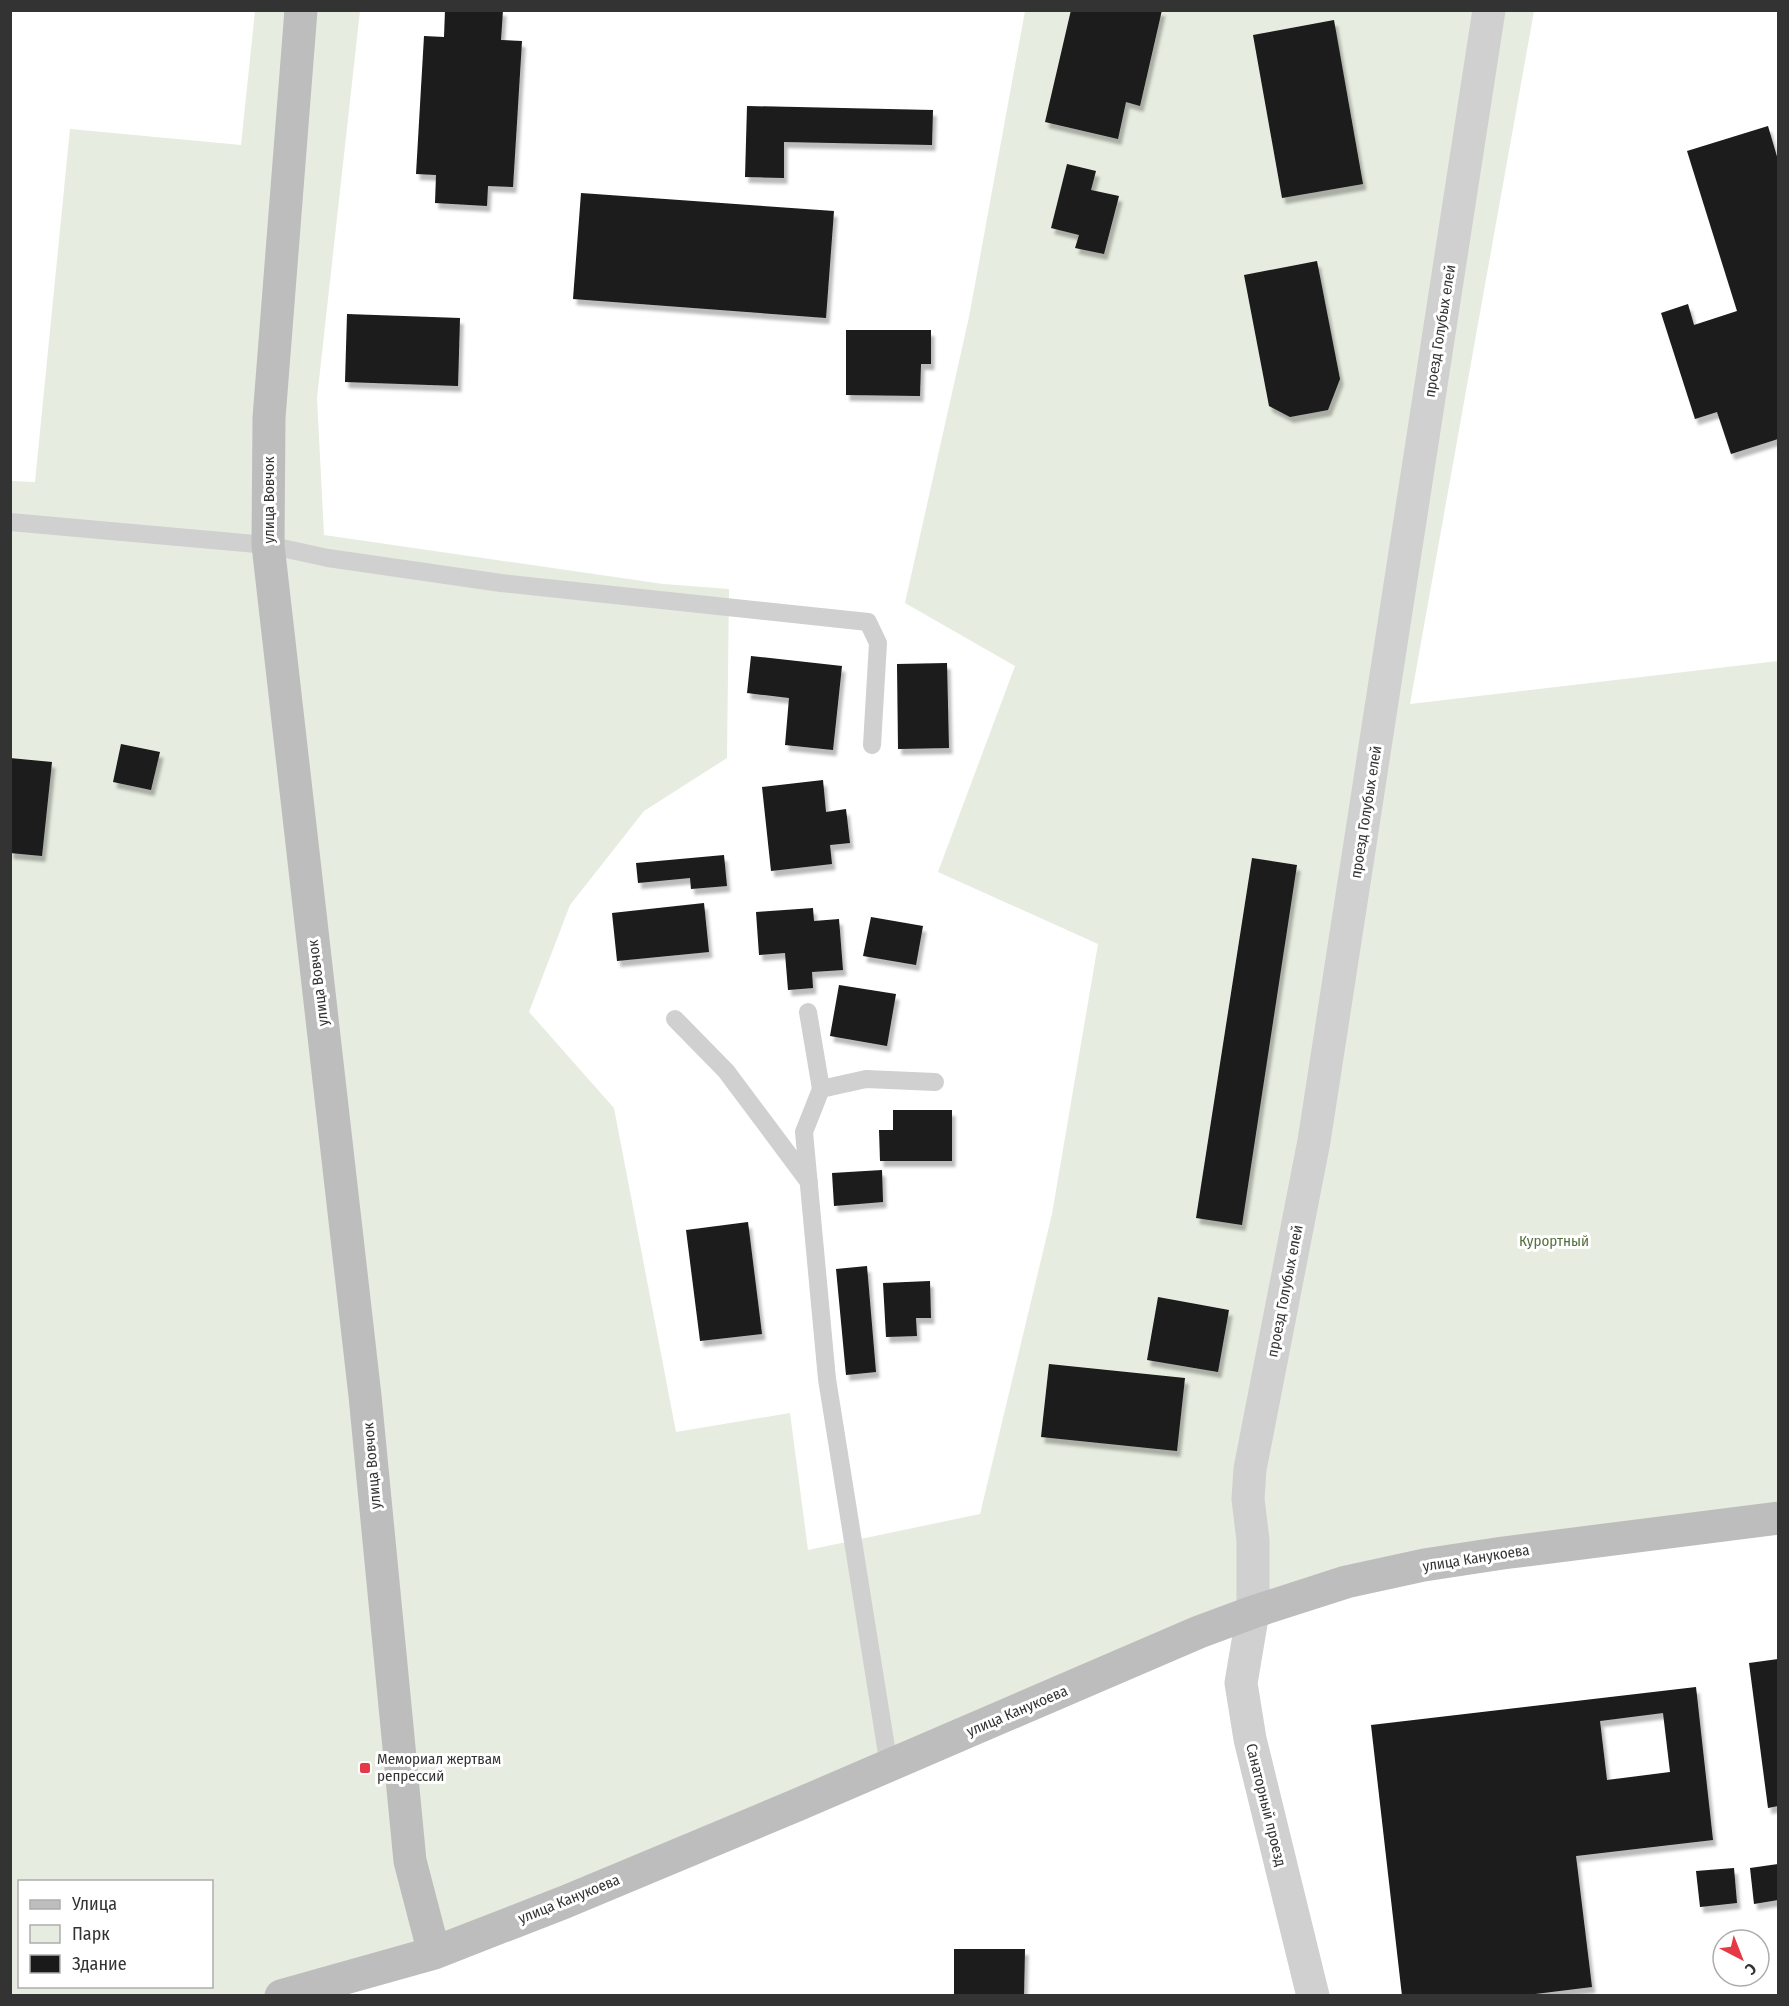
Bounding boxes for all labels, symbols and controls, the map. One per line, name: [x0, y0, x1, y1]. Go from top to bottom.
street label: проезд Голубых елей: [1421, 263, 1459, 399]
street label: улица Вовчок: [260, 457, 278, 543]
street label: проезд Голубых елей: [1347, 744, 1385, 880]
street label: улица Вовчок: [304, 939, 332, 1027]
street label: проезд Голубых елей: [1263, 1223, 1307, 1359]
park label: Курортный: [1519, 1232, 1589, 1250]
street label: улица Вовчок: [359, 1422, 385, 1510]
street label: улица Канукоева: [1421, 1541, 1531, 1575]
street label: улица Канукоева: [964, 1682, 1070, 1740]
street label: Санаторный проезд: [1242, 1742, 1290, 1868]
place label: Мемориал жертвам репрессий: [377, 1750, 501, 1785]
marker: Мемориал жертвам репрессий: [358, 1761, 372, 1775]
street label: улица Канукоева: [516, 1870, 622, 1928]
legend: [18, 1880, 213, 1988]
text: Улица: [71, 1893, 117, 1915]
text: Парк: [72, 1923, 110, 1945]
north arrow: [1711, 1928, 1771, 1988]
text: Здание: [72, 1953, 127, 1975]
text: С: [1741, 1959, 1760, 1979]

